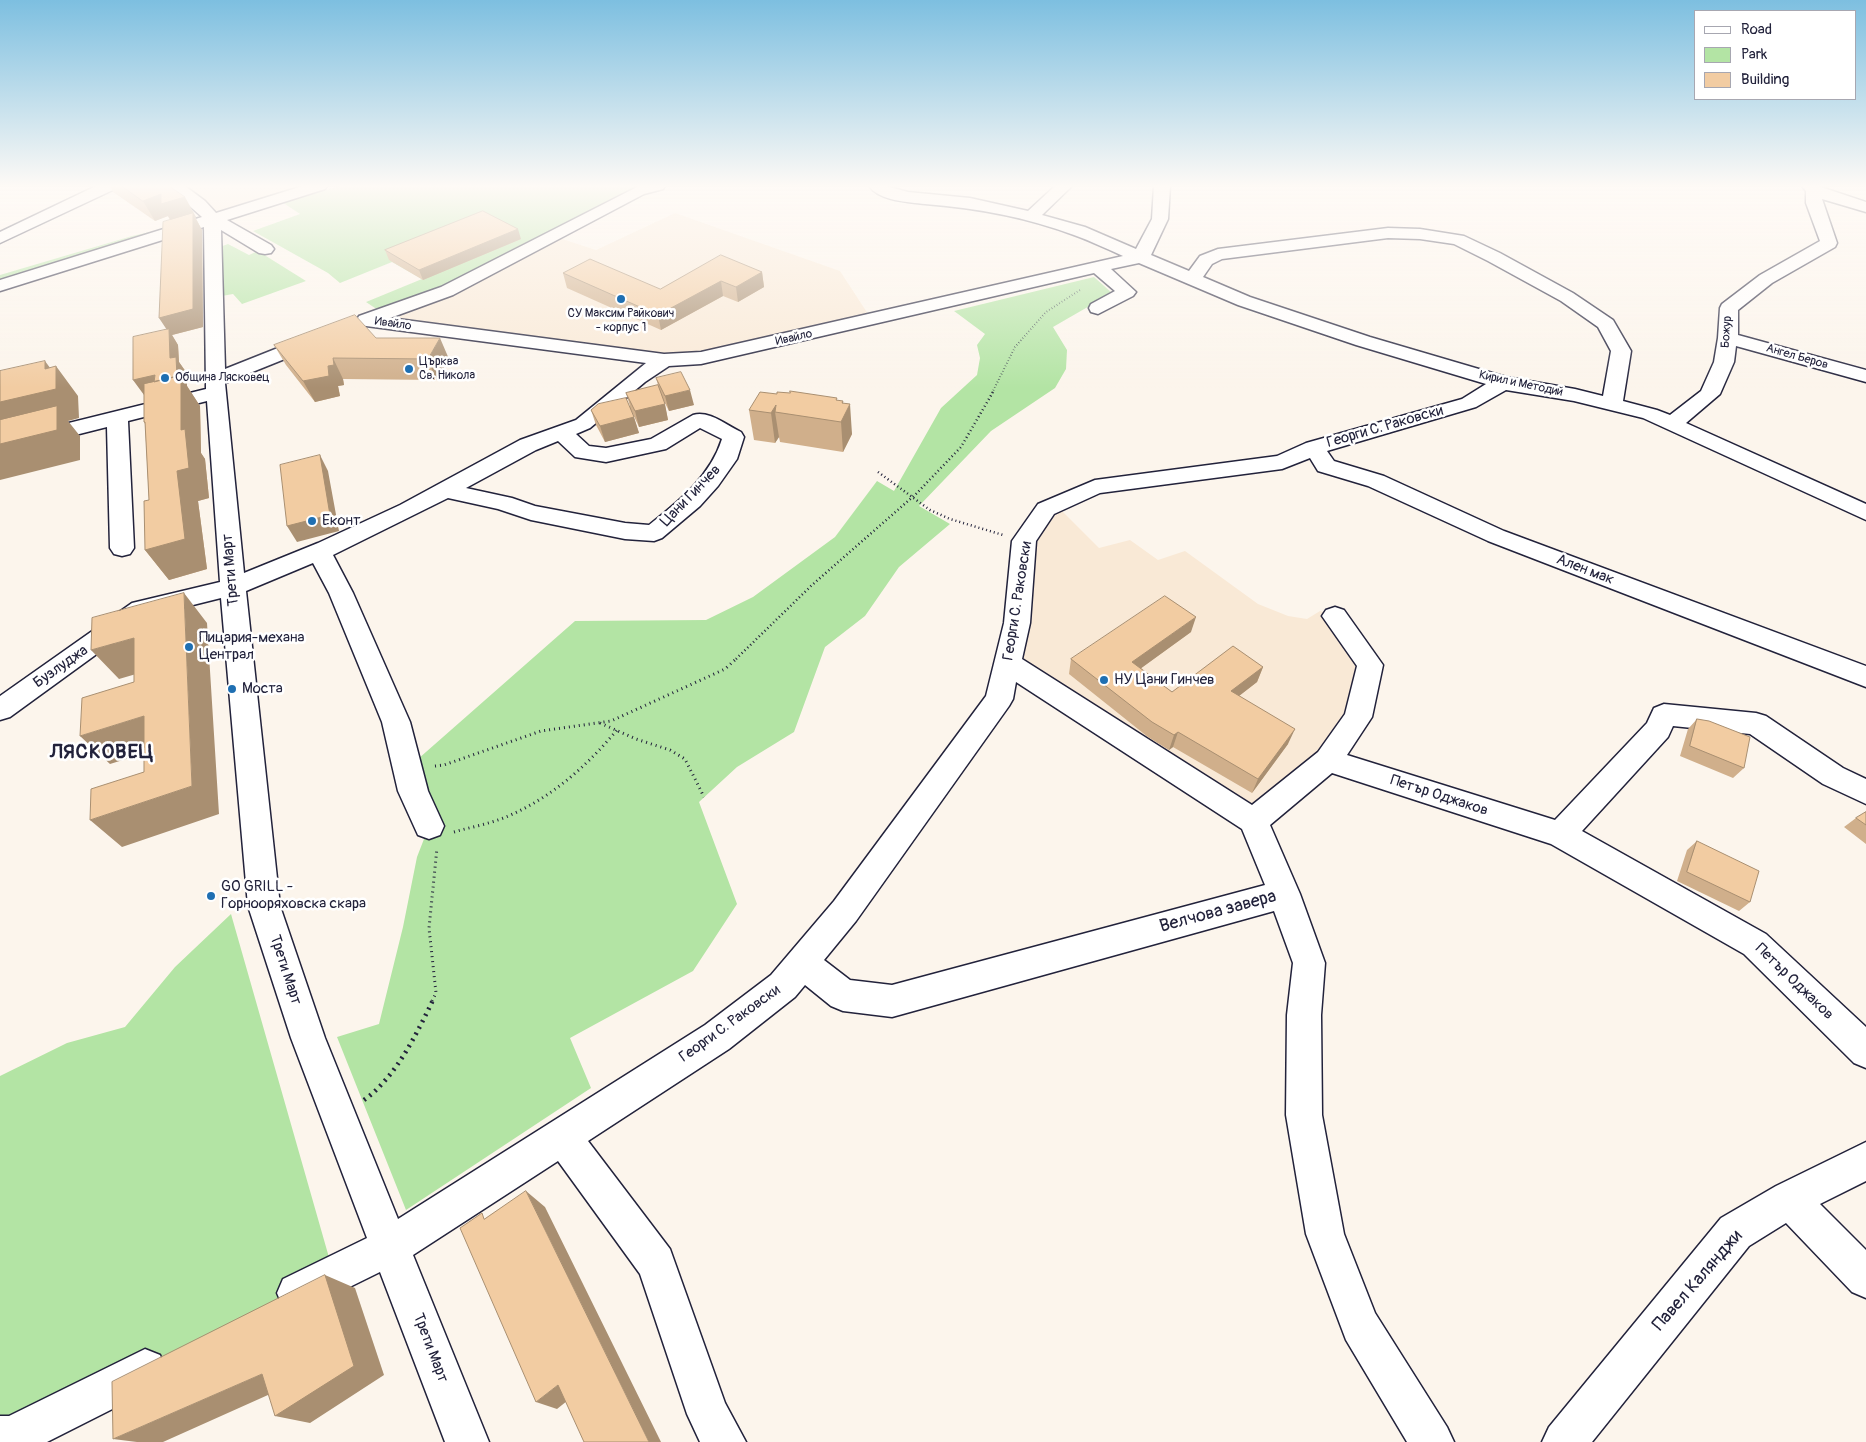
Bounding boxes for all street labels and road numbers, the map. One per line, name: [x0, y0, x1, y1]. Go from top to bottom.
street label: Ивайло: [374, 314, 412, 334]
street label: Божур: [1719, 315, 1735, 349]
street label: Ивайло: [774, 327, 814, 349]
street label: Ангел Беров: [1764, 341, 1830, 373]
street label: Кирил и Методий: [1478, 368, 1564, 400]
street label: Георги С. Раковски: [1325, 402, 1445, 452]
street label: Цани Гинчев: [657, 461, 725, 531]
street label: Трети Март: [219, 533, 243, 607]
street label: Георги С. Раковски: [1000, 540, 1036, 662]
street label: Ален мак: [1554, 551, 1616, 589]
street label: Бузлуджа: [30, 642, 92, 692]
street label: Петър Оджаков: [1388, 772, 1490, 820]
street label: Велчова завера: [1157, 886, 1279, 938]
street label: Трети Март: [265, 933, 305, 1007]
street label: Петър Оджаков: [1751, 940, 1837, 1024]
street label: Георги С. Раковски: [676, 981, 784, 1067]
street label: Павел Калянджи: [1648, 1226, 1748, 1336]
street label: Трети Март: [409, 1311, 451, 1385]

